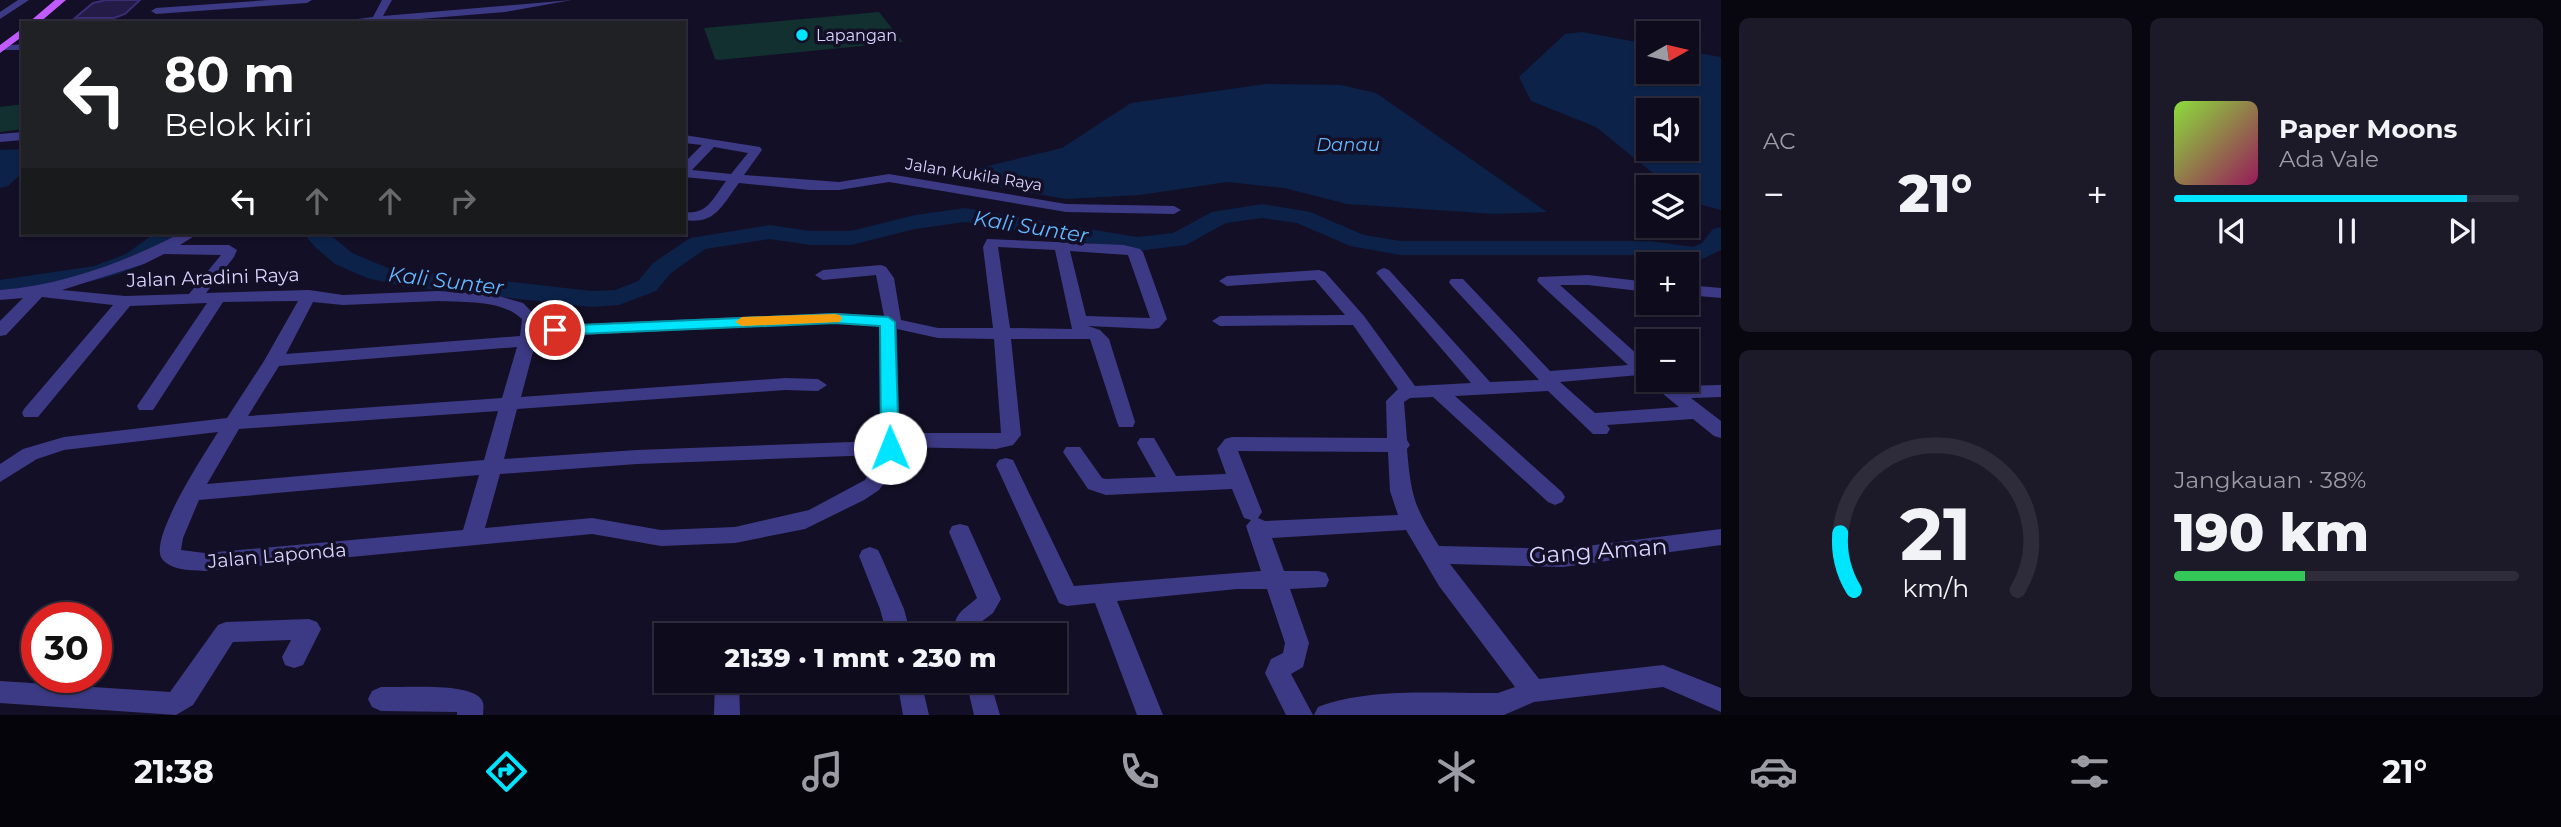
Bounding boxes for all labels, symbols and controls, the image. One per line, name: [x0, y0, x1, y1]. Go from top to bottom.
north arrow: [1636, 21, 1699, 84]
map controls: [1636, 21, 1699, 392]
place label: Lapangan: [816, 26, 897, 45]
marker: Lapangan: [794, 27, 810, 43]
text: 80 m: [164, 45, 295, 104]
icon: left: [49, 49, 140, 140]
button: sound: [1636, 98, 1699, 161]
text: Belok kiri: [164, 105, 313, 144]
text: Paper Moons: [2279, 113, 2457, 145]
text: AC: [1763, 127, 1796, 155]
water label: Danau: [1316, 134, 1380, 156]
text: Ada Vale: [2279, 145, 2379, 173]
street label: Jalan Kukila Raya: [903, 154, 1044, 195]
text: 21°: [1899, 162, 1972, 225]
text: −: [1763, 171, 1785, 218]
text: +: [2086, 171, 2108, 218]
button: layers: [1636, 175, 1699, 238]
icon: left: [225, 182, 263, 220]
icon: ahead: [298, 182, 336, 220]
icon: ahead: [371, 182, 409, 220]
icon: right: [444, 182, 482, 220]
water label: Kali Sunter: [972, 205, 1091, 248]
icon: previous: [2213, 212, 2251, 250]
icon: pause: [2328, 212, 2366, 250]
icon: next: [2443, 212, 2481, 250]
button: +: [1636, 252, 1699, 315]
water label: Kali Sunter: [387, 261, 506, 300]
street label: Jalan Aradini Raya: [125, 263, 300, 292]
pin: [525, 300, 585, 360]
icon: arrive: [536, 311, 574, 349]
button: −: [1636, 329, 1699, 392]
position arrow: [853, 411, 927, 485]
text: Jangkauan · 38%: [2174, 466, 2366, 494]
text: 21: [1900, 490, 1971, 578]
text: 190 km: [2174, 501, 2369, 564]
street label: Gang Aman: [1528, 532, 1668, 570]
street label: Jalan Laponda: [206, 538, 347, 573]
text: km/h: [1902, 572, 1969, 602]
speed limit sign: 30: [21, 602, 112, 693]
text: 21:39 · 1 mnt · 230 m: [725, 642, 996, 674]
icon: directions: [482, 747, 531, 796]
icon: music: [798, 747, 847, 796]
icon: phone: [1115, 747, 1164, 796]
icon: climate: [1432, 747, 1481, 796]
icon: car: [1749, 747, 1798, 796]
icon: filters: [2065, 747, 2114, 796]
text: 21:38: [134, 752, 214, 791]
text: 21°: [2382, 752, 2427, 791]

